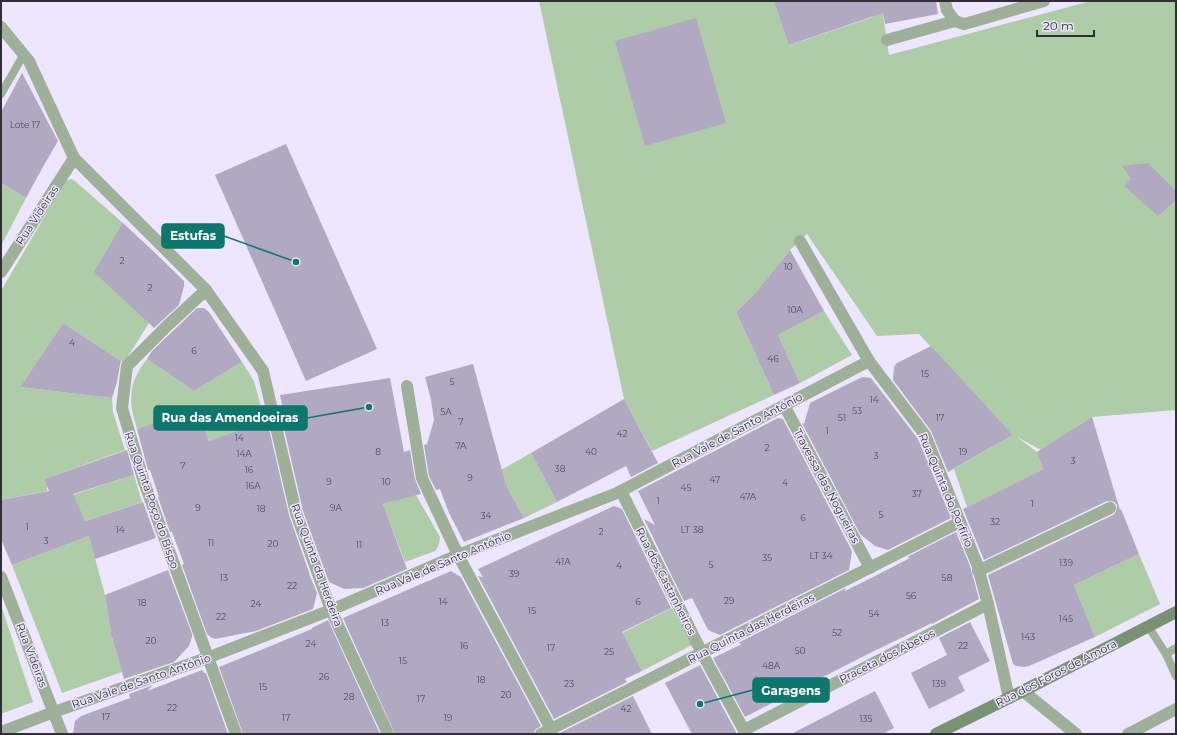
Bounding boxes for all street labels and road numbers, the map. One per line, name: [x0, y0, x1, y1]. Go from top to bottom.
street label: Rua Videiras: [13, 182, 62, 247]
street label: Rua Vale de Santo António: [669, 389, 805, 471]
street label: Travessa das Nogueiras: [791, 426, 863, 546]
street label: Rua Quinta Poço do Bispo: [122, 430, 182, 570]
street label: Rua Quinta do Porfírio: [916, 431, 976, 549]
street label: Rua Quinta da Herdeira: [288, 502, 346, 628]
street label: Rua dos Castanheiros: [633, 525, 699, 638]
street label: Rua Vale de Santo António: [373, 528, 513, 598]
street label: Rua Quinta das Herdeiras: [685, 590, 817, 666]
street label: Rua Videiras: [13, 621, 51, 690]
street label: Praceta dos Abetos: [837, 626, 938, 686]
street label: Rua dos Foros de Amora: [993, 636, 1119, 710]
street label: Rua Vale de Santo António: [70, 651, 213, 711]

